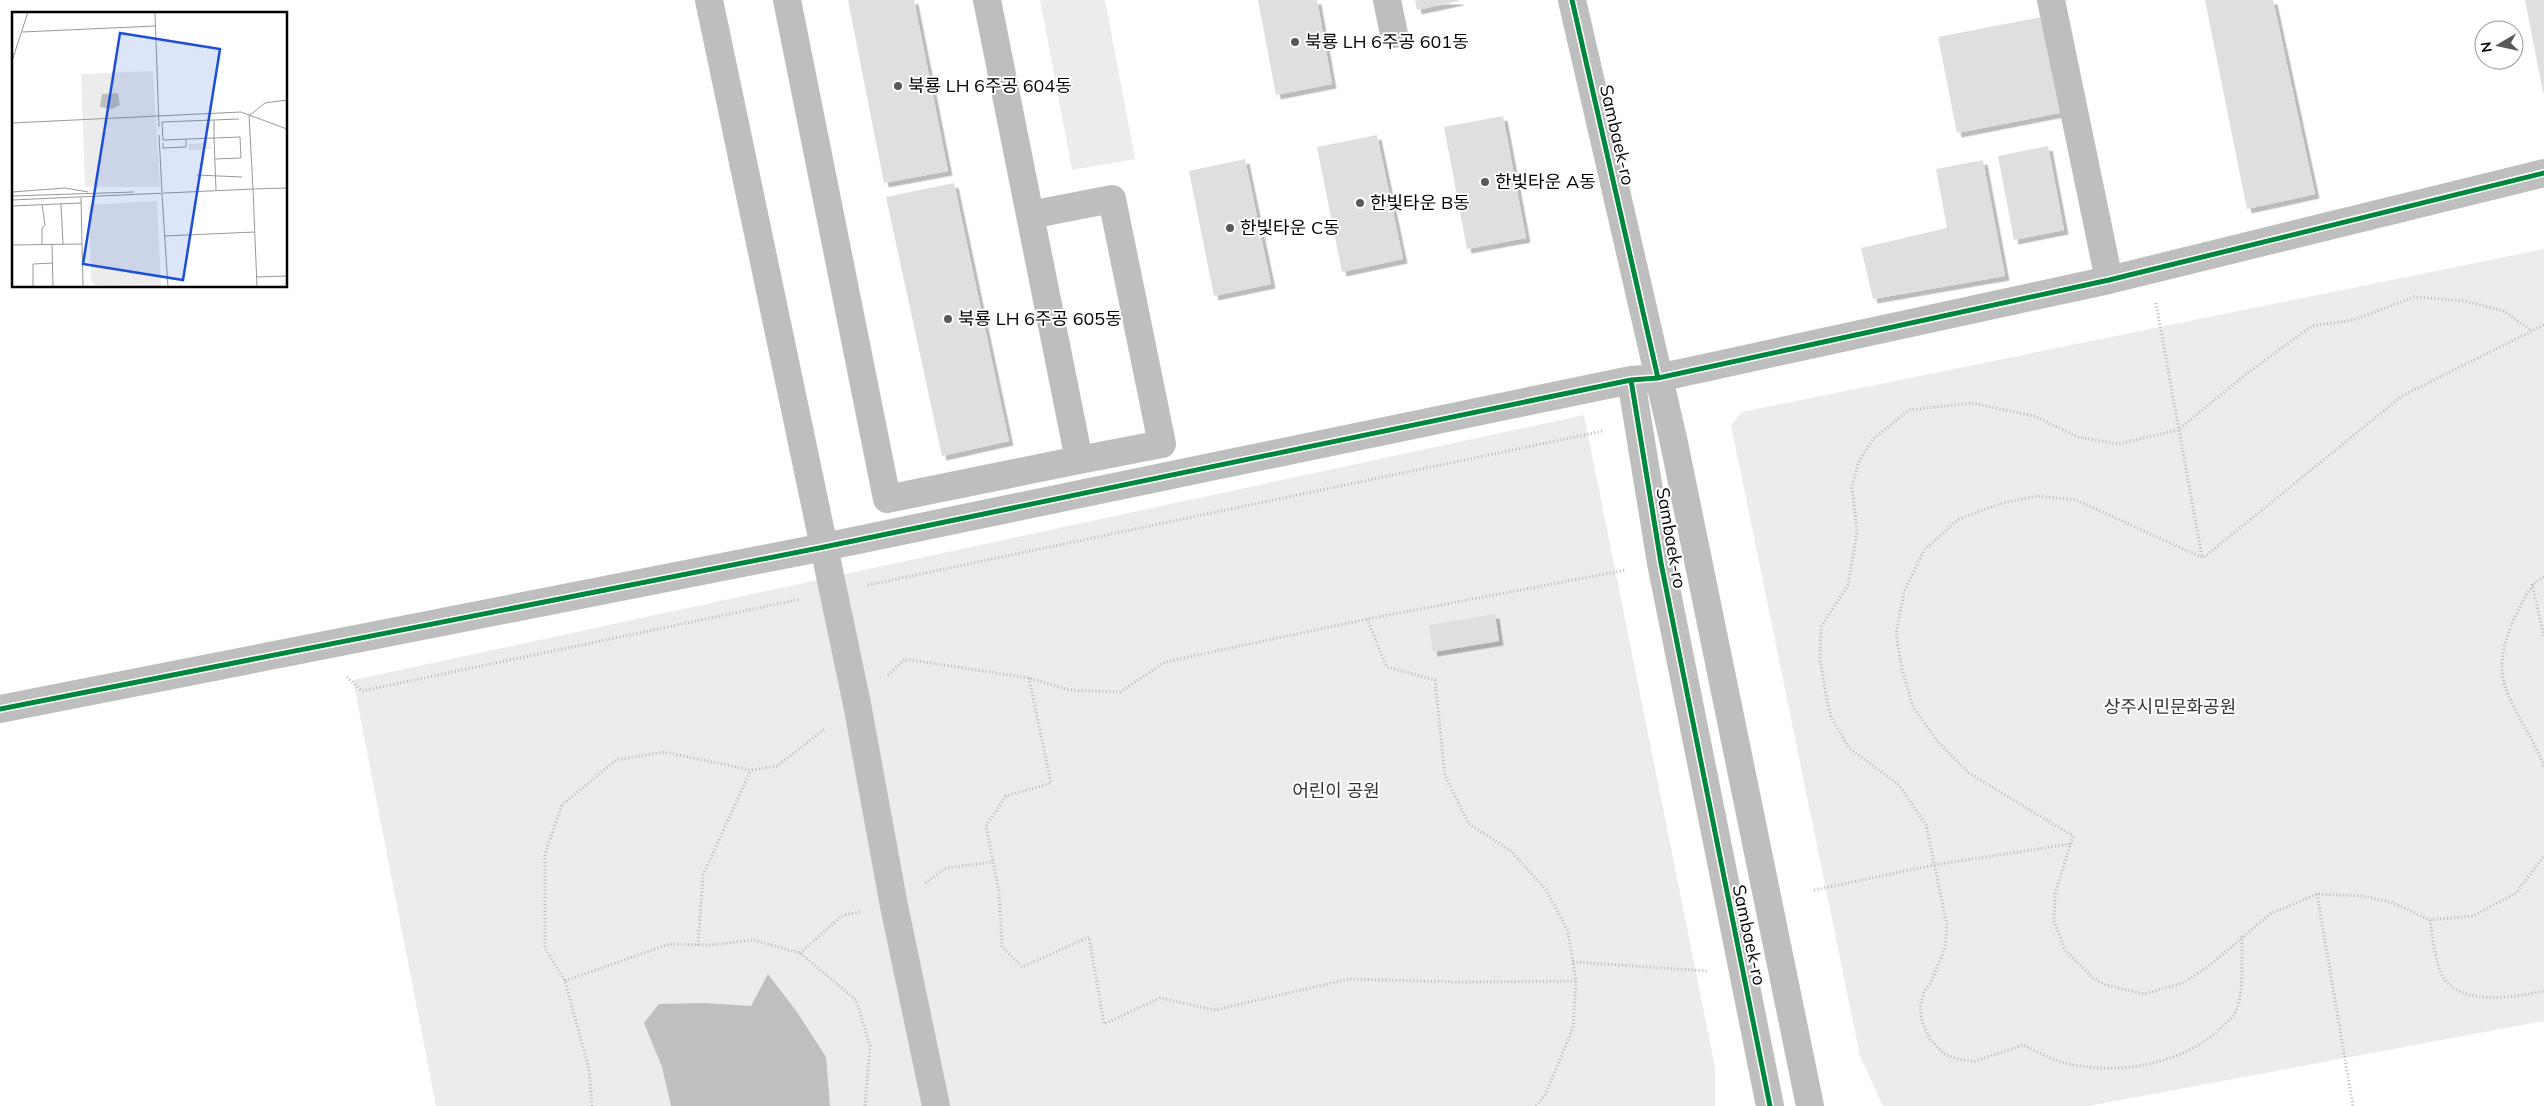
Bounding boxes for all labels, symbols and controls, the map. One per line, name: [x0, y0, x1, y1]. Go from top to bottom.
inset map: [12, 12, 288, 288]
north arrow: [2474, 20, 2524, 70]
place label: 북룡 LH 6주공 601동: [1305, 30, 1469, 53]
marker: 북룡 LH 6주공 601동: [1289, 36, 1301, 48]
text: N: [2476, 40, 2496, 54]
place label: 북룡 LH 6주공 604동: [908, 74, 1072, 97]
marker: 북룡 LH 6주공 604동: [892, 80, 904, 92]
street label: Sambaek-ro: [1595, 82, 1640, 187]
place label: 한빛타운 A동: [1495, 170, 1596, 193]
marker: 한빛타운 A동: [1479, 176, 1491, 188]
place label: 한빛타운 B동: [1370, 191, 1470, 214]
marker: 한빛타운 B동: [1354, 197, 1366, 209]
place label: 한빛타운 C동: [1240, 216, 1340, 239]
marker: 한빛타운 C동: [1224, 222, 1236, 234]
place label: 북룡 LH 6주공 605동: [958, 307, 1122, 330]
marker: 북룡 LH 6주공 605동: [942, 313, 954, 325]
street label: Sambaek-ro: [1651, 486, 1692, 590]
park label: 상주시민문화공원: [2104, 695, 2236, 718]
park label: 어린이 공원: [1292, 779, 1380, 802]
street label: Sambaek-ro: [1728, 882, 1771, 987]

